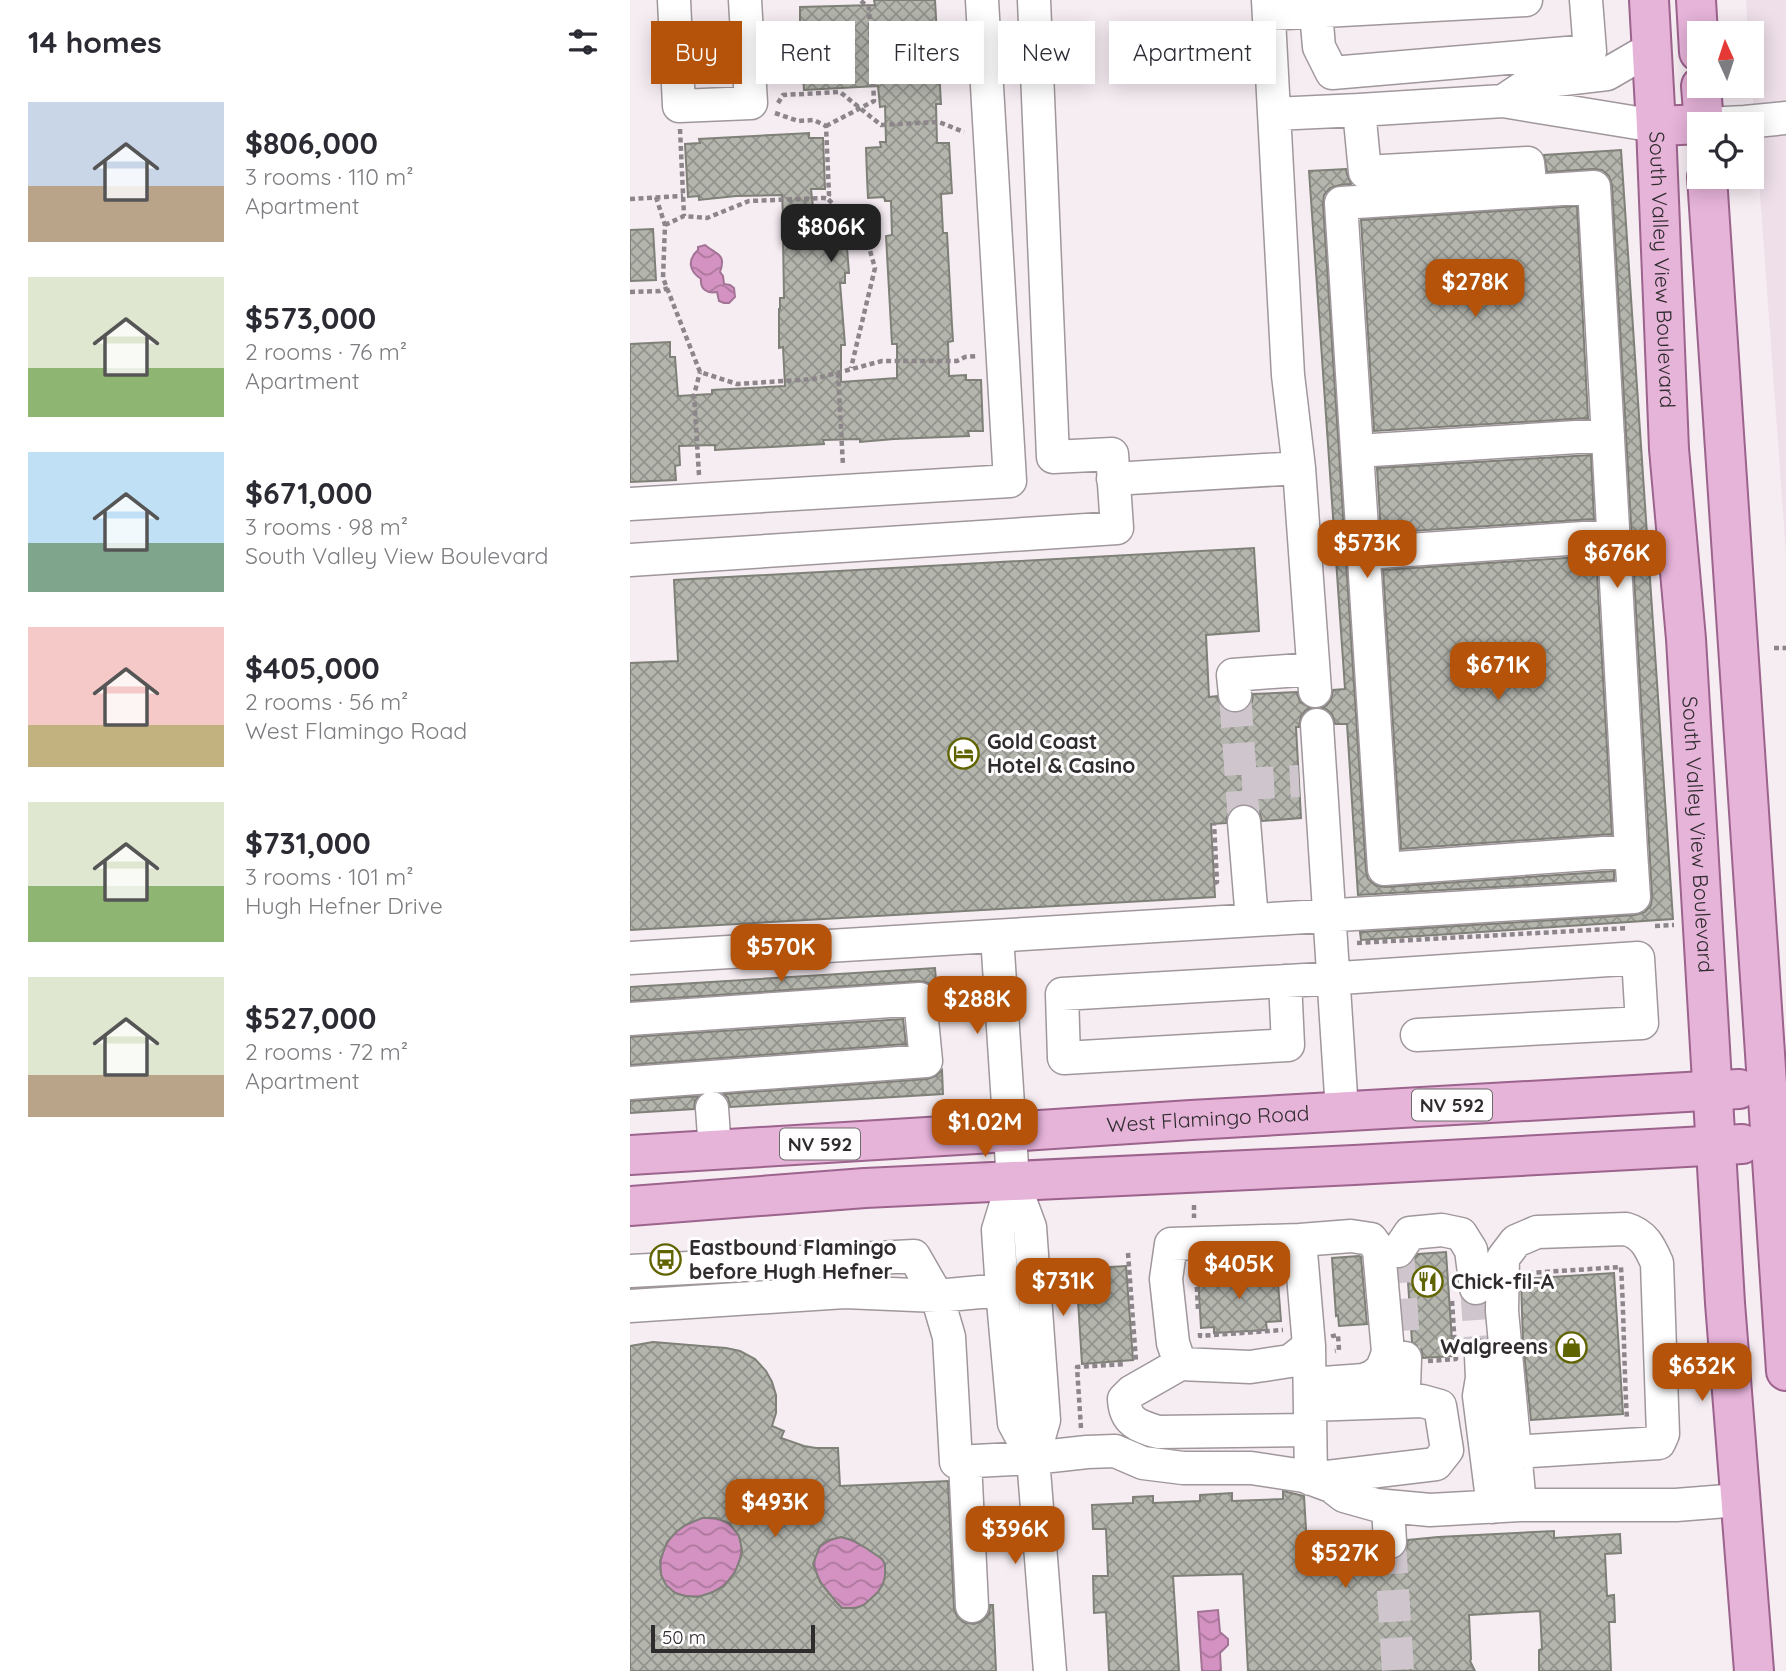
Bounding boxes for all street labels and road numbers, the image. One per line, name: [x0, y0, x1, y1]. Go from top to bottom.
street label: South Valley View Boulevard: [1644, 131, 1681, 409]
street label: South Valley View Boulevard: [1677, 695, 1720, 974]
road number: NV 592: [1412, 1090, 1492, 1120]
street label: West Flamingo Road: [1106, 1099, 1310, 1138]
road number: NV 592: [780, 1128, 860, 1160]

